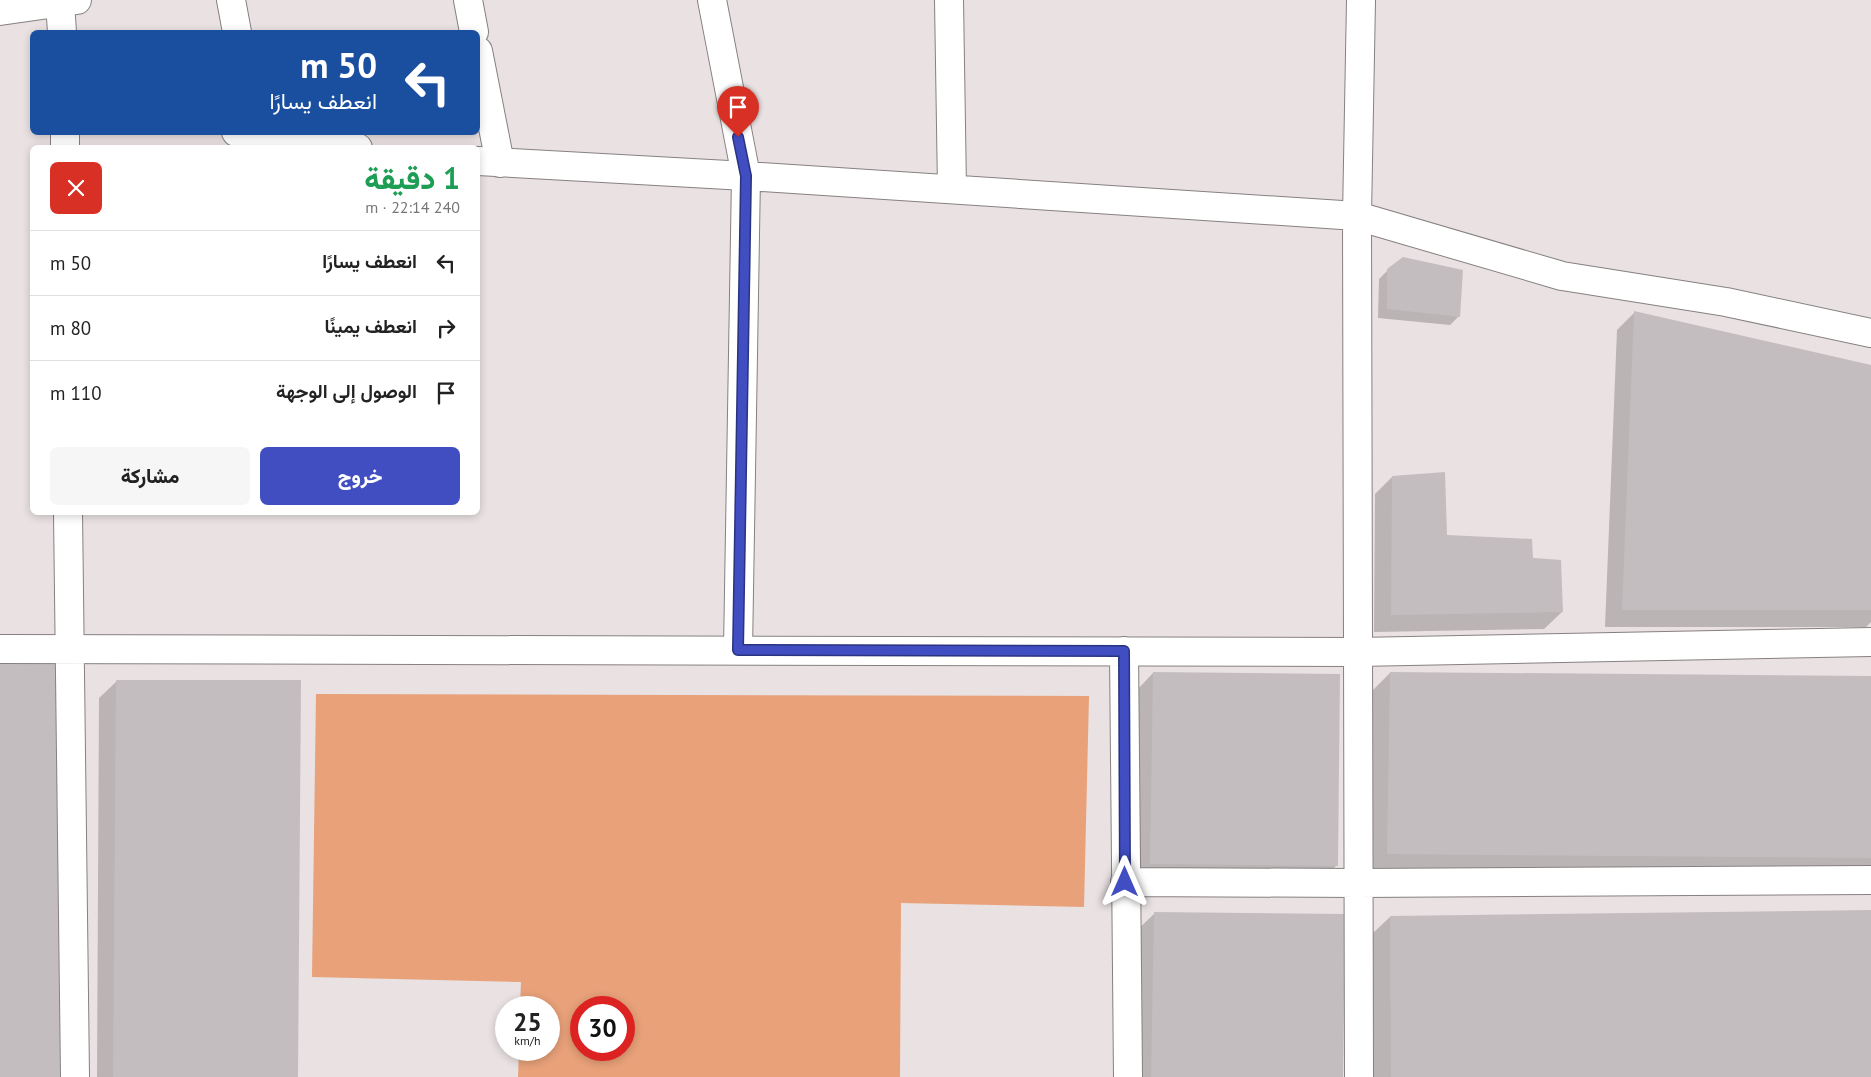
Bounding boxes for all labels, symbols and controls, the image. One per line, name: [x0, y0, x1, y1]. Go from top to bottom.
text: 50 m: [300, 42, 377, 88]
icon: left: [395, 50, 460, 115]
pin: [717, 86, 759, 137]
text: انعطف يسارًا: [270, 87, 377, 115]
icon: arrive: [724, 93, 752, 121]
text: 1 دقيقة: [364, 158, 460, 197]
button: close: [50, 162, 102, 214]
text: 240 m · 22:14: [365, 197, 460, 217]
text: انعطف يسارًا: [322, 249, 417, 273]
icon: left: [432, 249, 460, 277]
text: 50 m: [50, 251, 91, 275]
text: انعطف يمينًا: [325, 314, 417, 338]
icon: right: [432, 314, 460, 342]
text: 80 m: [50, 316, 91, 340]
text: الوصول إلى الوجهة: [276, 379, 417, 403]
icon: arrive: [432, 379, 460, 407]
text: 110 m: [50, 381, 102, 405]
button: مشاركة: [50, 447, 250, 505]
button: خروج: [260, 447, 460, 505]
position arrow: [1098, 855, 1150, 907]
speed limit sign: 30: [570, 996, 635, 1061]
text: 25: [513, 1006, 542, 1038]
text: km/h: [514, 1033, 541, 1048]

